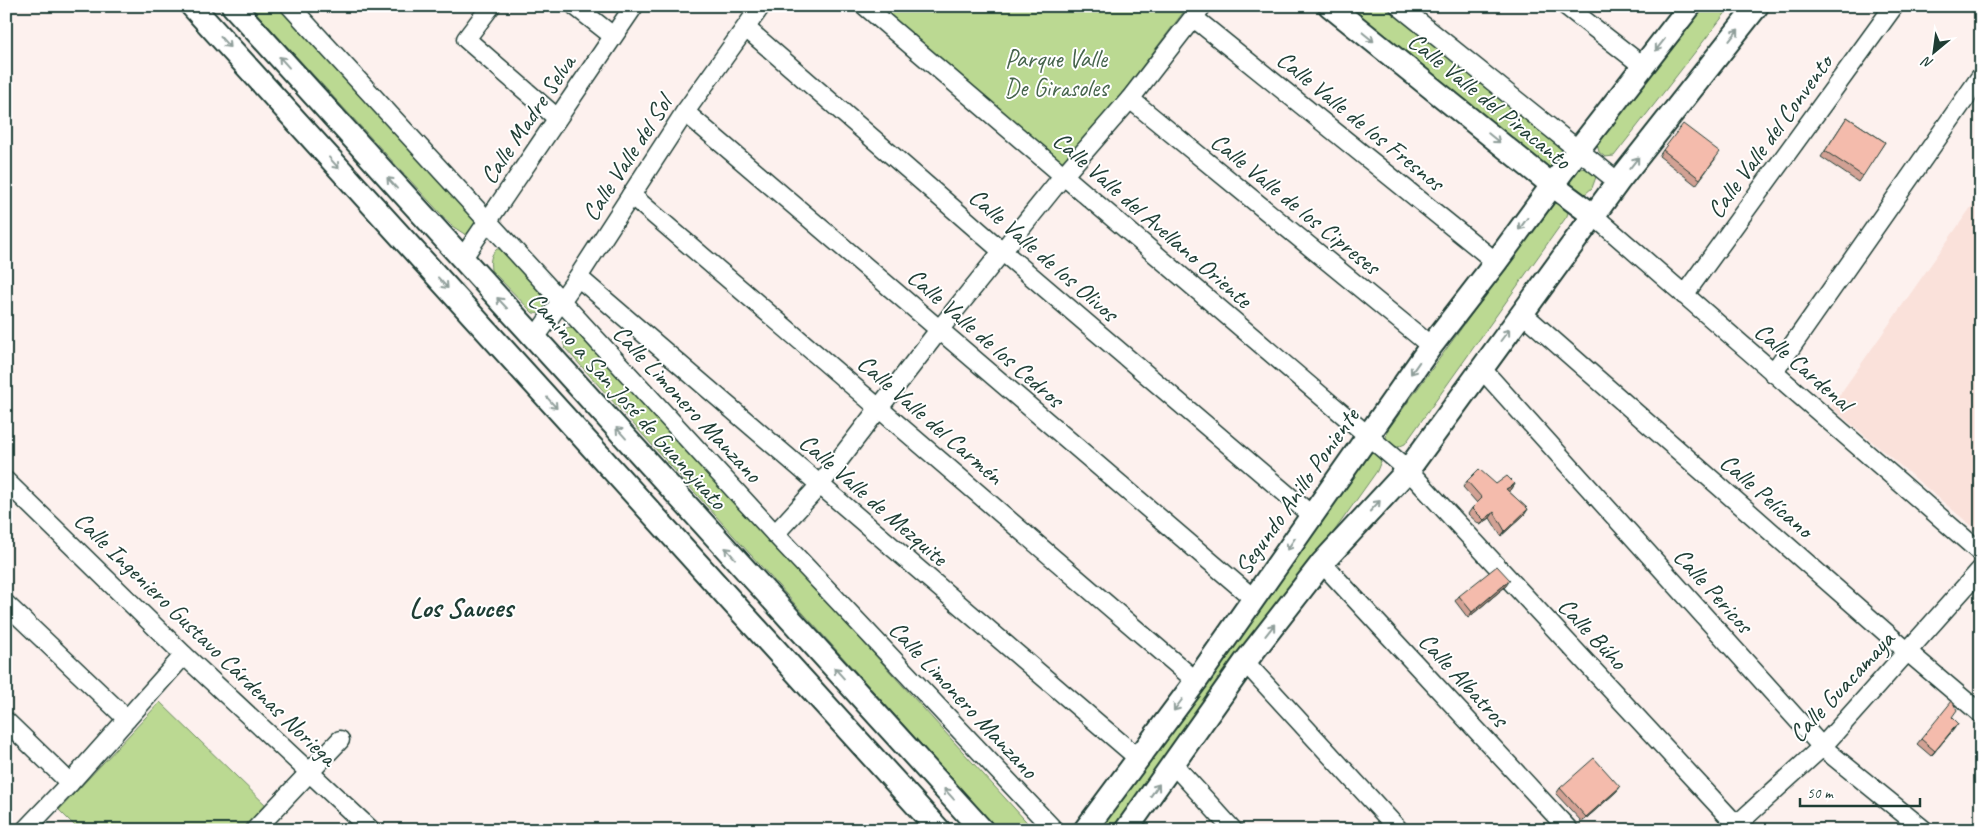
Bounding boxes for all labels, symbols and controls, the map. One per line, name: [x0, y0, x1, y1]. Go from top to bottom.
street label: Calle Valle del Piracanto: [1401, 25, 1578, 177]
north arrow: [1910, 28, 1960, 78]
one-way arrow: [1729, 29, 1740, 42]
one-way arrow: [1361, 31, 1374, 42]
one-way arrow: [219, 36, 231, 49]
one-way arrow: [1655, 38, 1665, 52]
park label: Parque Valle De Girasoles: [1004, 43, 1110, 104]
street label: Calle Valle de los Fresnos: [1270, 43, 1453, 200]
street label: Calle Valle del Convento: [1700, 46, 1842, 225]
street label: Calle Madre Selva: [473, 47, 584, 190]
text: N: [1918, 52, 1936, 72]
one-way arrow: [278, 55, 289, 68]
street label: Calle Valle del Sol: [575, 86, 682, 227]
street label: Calle Valle del Avellano Oriente: [1046, 124, 1260, 316]
street label: Calle Valle de los Cipreses: [1204, 125, 1389, 284]
one-way arrow: [1487, 133, 1500, 144]
one-way arrow: [328, 156, 340, 169]
one-way arrow: [1628, 156, 1639, 169]
one-way arrow: [387, 176, 398, 189]
street label: Calle Valle de los Olivos: [962, 181, 1127, 330]
one-way arrow: [1518, 217, 1528, 231]
street label: Calle Valle de los Cedros: [900, 261, 1072, 416]
one-way arrow: [437, 277, 449, 290]
street label: Camino a San José de Guanajuato: [521, 285, 735, 517]
one-way arrow: [496, 296, 508, 309]
street label: Calle Cardenal: [1748, 315, 1863, 421]
street label: Calle Limonero Manzano: [606, 318, 770, 490]
one-way arrow: [1500, 329, 1511, 342]
street label: Calle Valle del Carmén: [851, 348, 1011, 492]
one-way arrow: [1410, 361, 1420, 375]
one-way arrow: [546, 397, 558, 410]
street label: Segundo Anillo Poniente: [1227, 400, 1367, 581]
one-way arrow: [615, 426, 627, 439]
street label: Calle Valle de Mezquite: [792, 426, 956, 574]
street label: Calle Pelícano: [1713, 446, 1822, 547]
one-way arrow: [1369, 499, 1381, 512]
street label: Calle Ingeniero Gustavo Cárdenas Noriega: [67, 505, 345, 775]
one-way arrow: [1286, 537, 1297, 551]
street label: Calle Pericos: [1666, 541, 1762, 642]
one-way arrow: [724, 547, 736, 560]
district label: Los Sauces: [409, 590, 516, 625]
street label: Calle Búho: [1551, 591, 1635, 678]
street label: Calle Limonero Manzano: [882, 614, 1046, 786]
street label: Calle Guacamaya: [1782, 623, 1903, 749]
one-way arrow: [1265, 624, 1276, 637]
street label: Calle Albatros: [1411, 626, 1517, 736]
one-way arrow: [834, 667, 845, 680]
one-way arrow: [1172, 698, 1183, 711]
scale bar: [1800, 776, 1920, 808]
one-way arrow: [1150, 783, 1160, 797]
text: 50 m: [1807, 784, 1834, 803]
one-way arrow: [943, 787, 955, 800]

